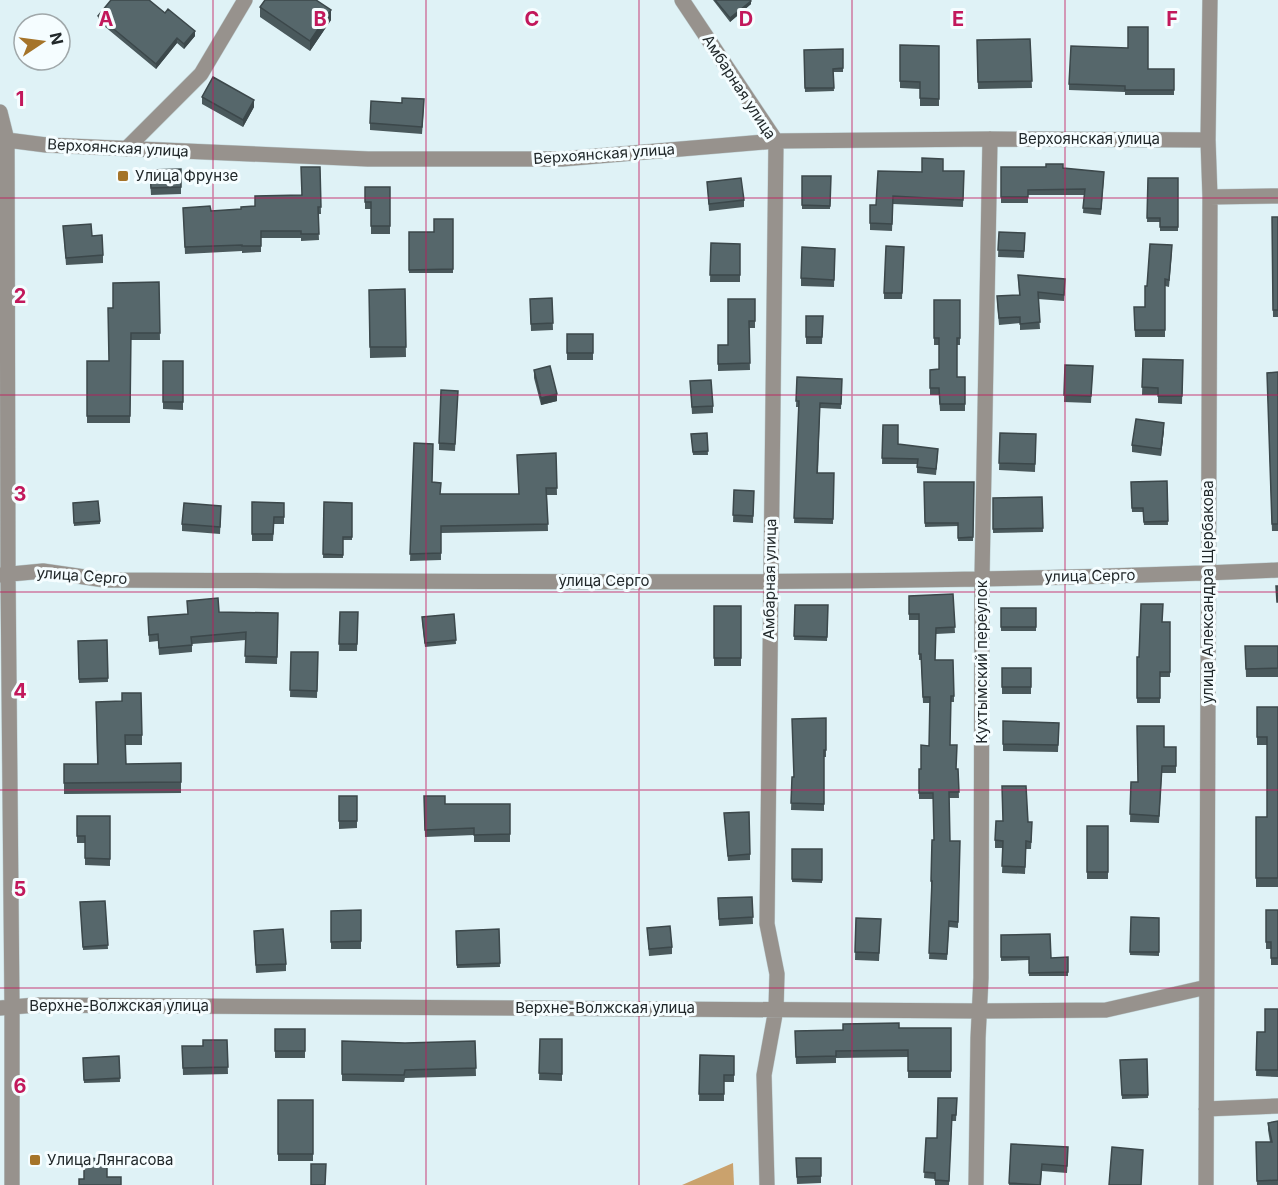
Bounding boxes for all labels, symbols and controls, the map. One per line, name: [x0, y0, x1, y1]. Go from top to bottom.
text: A: [99, 7, 114, 31]
text: B: [313, 7, 327, 31]
text: C: [525, 7, 539, 31]
text: D: [739, 7, 753, 31]
text: E: [952, 7, 964, 31]
text: F: [1166, 7, 1178, 31]
north arrow: [12, 12, 72, 72]
text: N: [45, 30, 68, 47]
street label: Амбарная улица: [699, 31, 780, 143]
text: 1: [16, 87, 24, 111]
street label: Верхоянская улица: [1018, 129, 1160, 148]
street label: Верхоянская улица: [47, 134, 189, 161]
street label: Верхоянская улица: [533, 139, 675, 168]
place label: Улица Фрунзе: [135, 166, 238, 185]
marker: Улица Фрунзе: [116, 169, 130, 183]
text: 2: [14, 284, 26, 308]
street label: улица Александра Щербакова: [1198, 480, 1217, 704]
text: 3: [14, 482, 26, 506]
street label: Амбарная улица: [759, 518, 780, 640]
street label: улица Серго: [36, 563, 128, 588]
street label: улица Серго: [1044, 565, 1136, 586]
street label: улица Серго: [558, 571, 650, 590]
street label: Кухтымский переулок: [972, 580, 991, 744]
text: 4: [13, 679, 27, 703]
text: 5: [14, 877, 26, 901]
street label: Верхне-Волжская улица: [29, 996, 209, 1015]
street label: Верхне-Волжская улица: [515, 998, 695, 1017]
text: 6: [14, 1074, 27, 1098]
place label: Улица Лянгасова: [47, 1150, 173, 1169]
marker: Улица Лянгасова: [28, 1153, 42, 1167]

